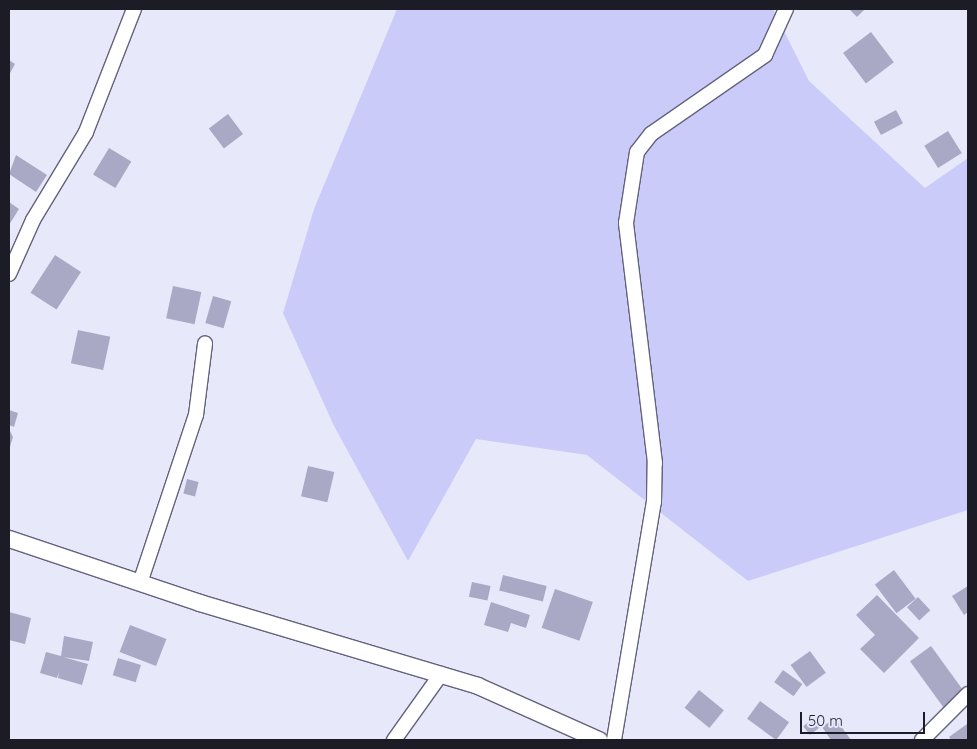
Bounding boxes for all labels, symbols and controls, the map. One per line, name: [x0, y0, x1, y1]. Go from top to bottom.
scale bar: [802, 702, 927, 734]
text: 50 m: [808, 711, 843, 730]

